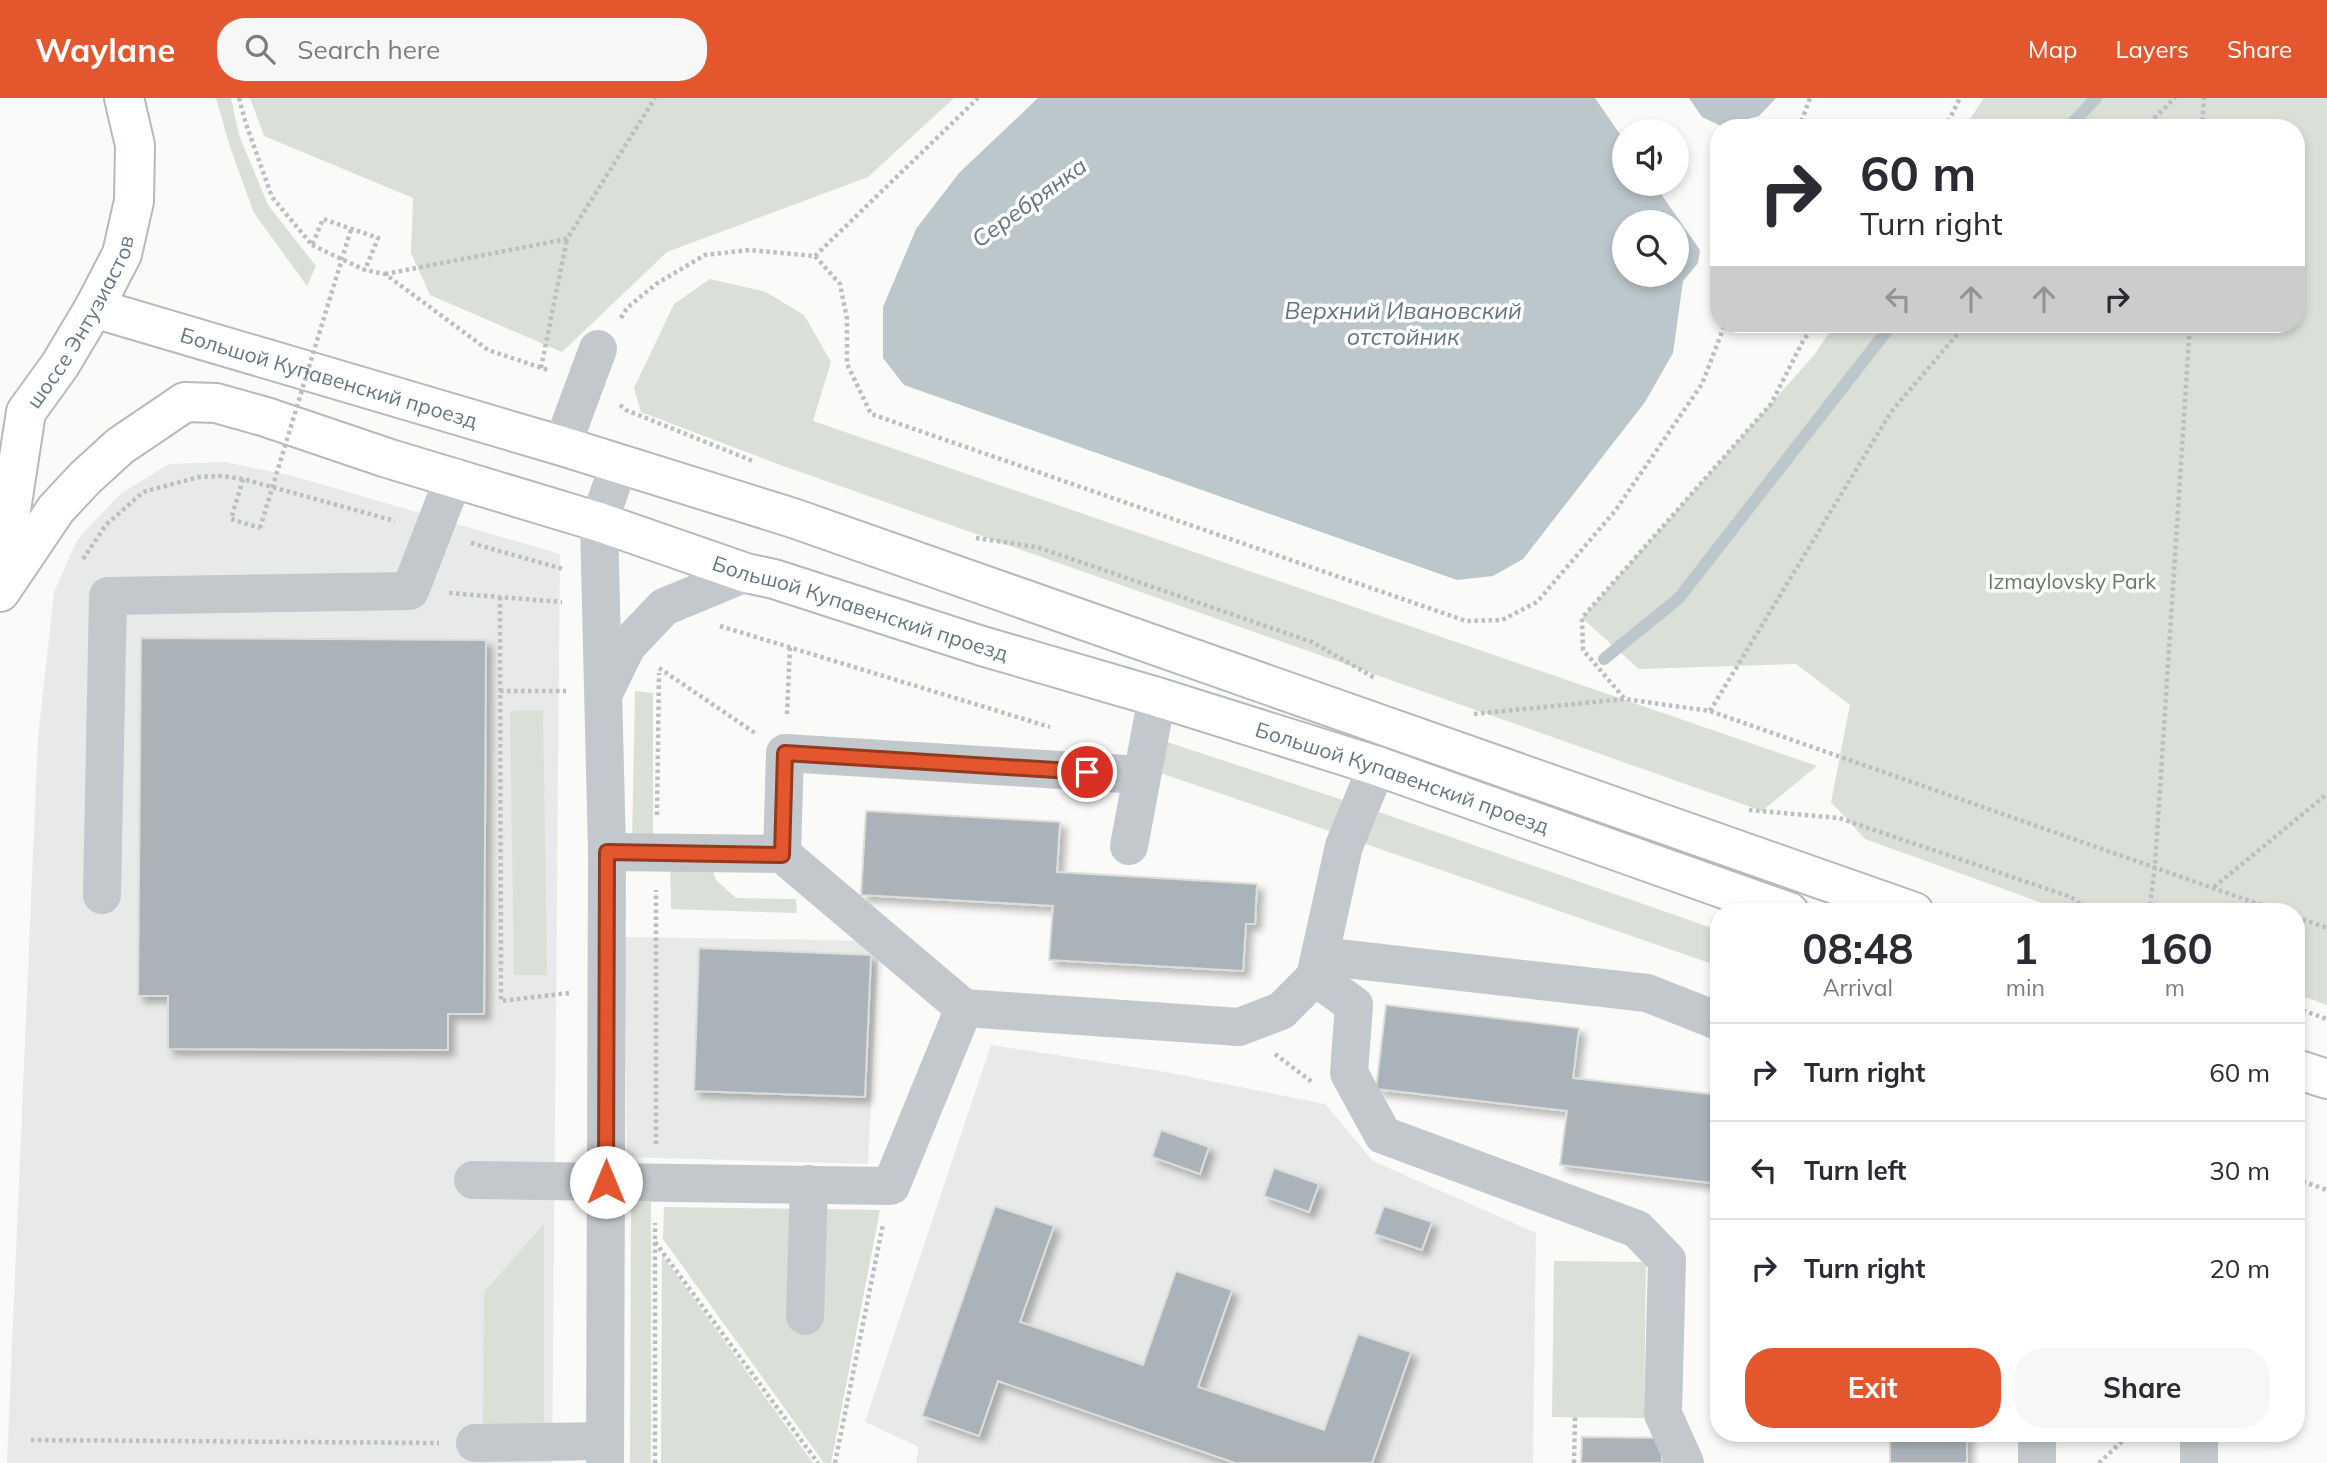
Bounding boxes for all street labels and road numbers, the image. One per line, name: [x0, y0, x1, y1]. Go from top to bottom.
street label: шоссе Энтузиастов: [20, 233, 139, 413]
street label: Большой Купавенский проезд: [177, 321, 481, 433]
street label: Большой Купавенский проезд: [709, 549, 1012, 666]
street label: Большой Купавенский проезд: [1252, 716, 1553, 839]

